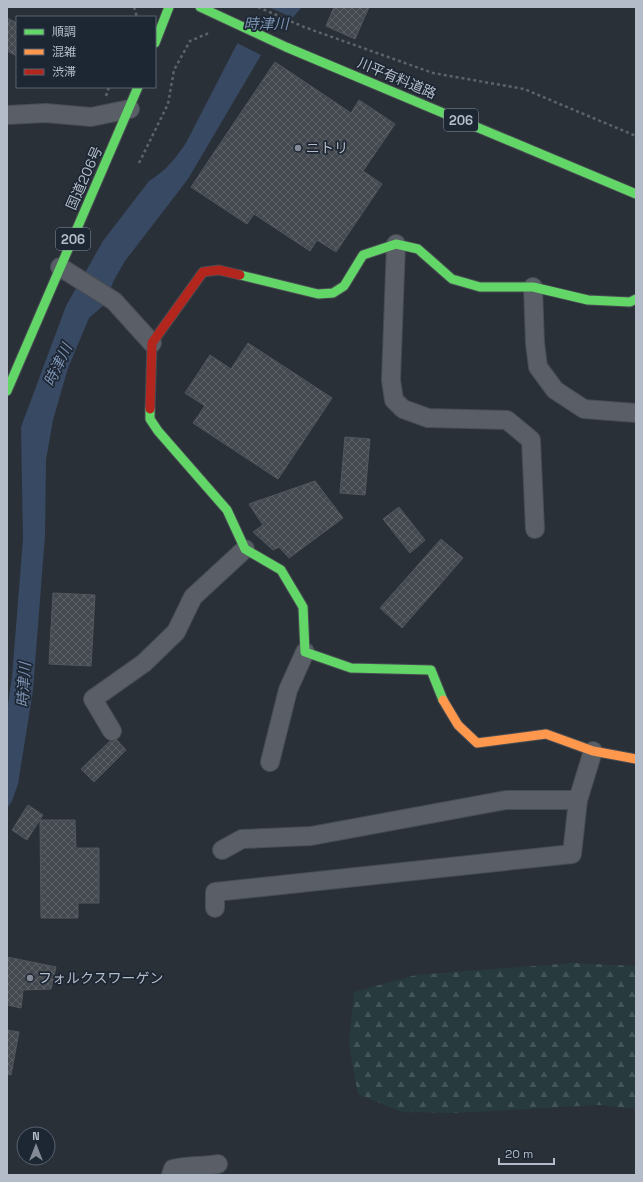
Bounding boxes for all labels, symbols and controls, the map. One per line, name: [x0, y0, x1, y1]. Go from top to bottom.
water label: 時津川: [243, 14, 290, 33]
legend: [16, 16, 156, 88]
text: 順調: [52, 24, 76, 40]
text: 混雑: [52, 44, 76, 60]
street label: 川平有料道路: [355, 53, 439, 103]
text: 渋滞: [52, 64, 76, 80]
road number: 206: [444, 109, 478, 131]
place label: ニトリ: [306, 139, 348, 157]
street label: 国道206号: [62, 143, 106, 213]
marker: ニトリ: [293, 143, 303, 153]
road number: 206: [56, 228, 90, 250]
water label: 時津川: [39, 339, 77, 389]
water label: 時津川: [13, 660, 34, 708]
place label: フォルクスワーゲン: [38, 969, 164, 987]
marker: フォルクスワーゲン: [25, 973, 35, 983]
north arrow: [16, 1126, 56, 1166]
text: N: [32, 1129, 40, 1143]
scale bar: [499, 1140, 554, 1166]
text: 20 m: [505, 1146, 533, 1162]

